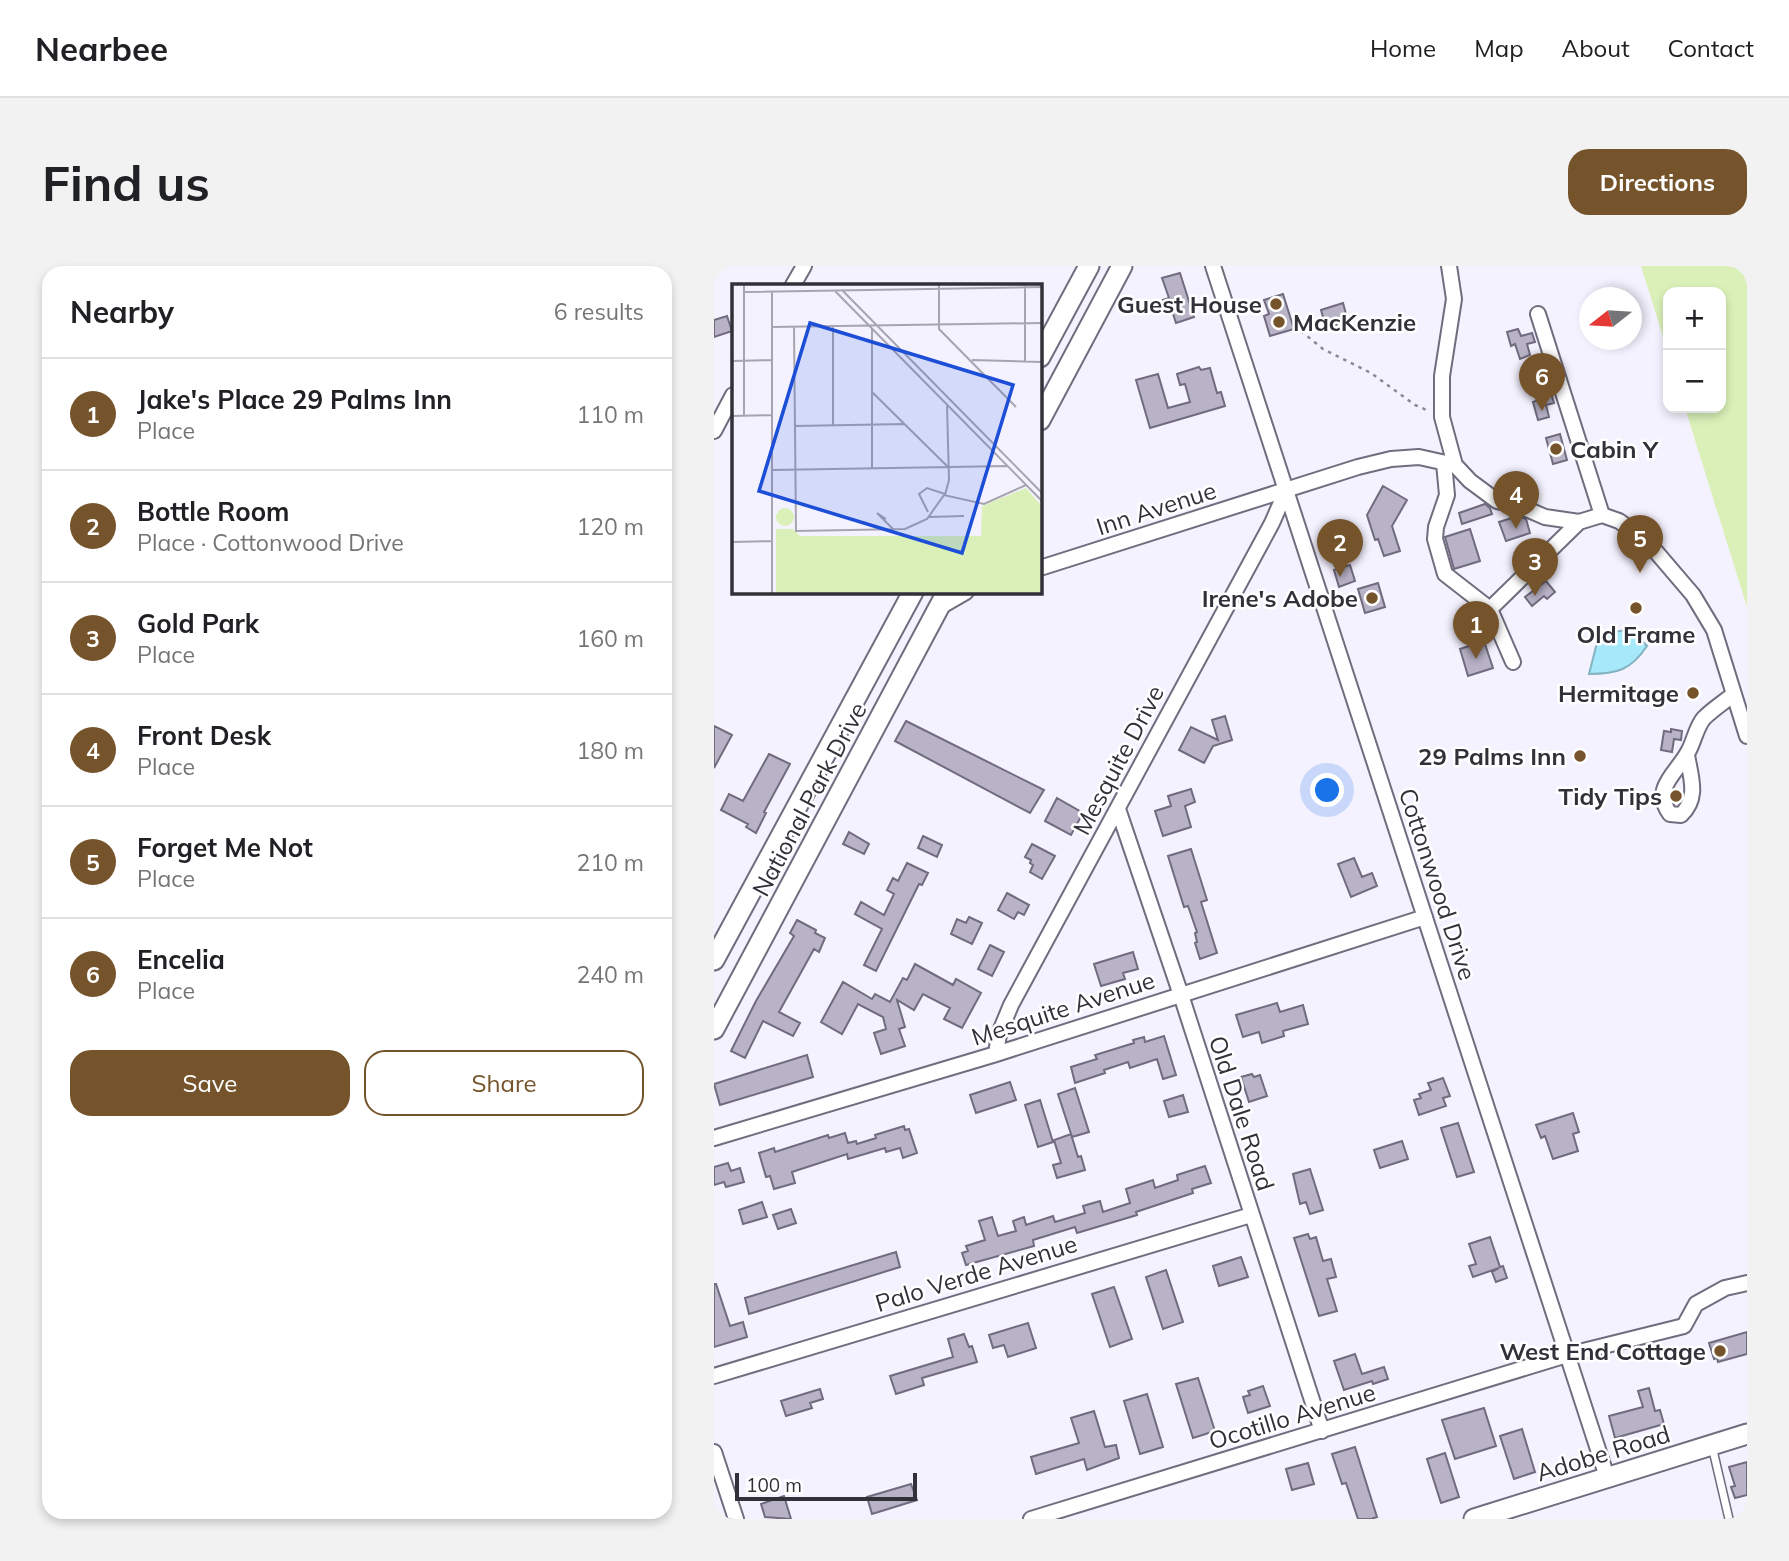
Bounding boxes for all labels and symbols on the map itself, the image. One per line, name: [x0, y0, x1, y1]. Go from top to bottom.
inset map: [732, 284, 1041, 593]
north arrow: [1579, 287, 1642, 350]
place label: Guest House: [1117, 289, 1262, 319]
marker: Guest House: [1268, 296, 1284, 312]
place label: MacKenzie: [1293, 307, 1416, 337]
marker: MacKenzie: [1271, 314, 1287, 330]
pin: 6: [1519, 353, 1565, 411]
place label: Cabin Y: [1570, 434, 1659, 464]
marker: Cabin Y: [1548, 441, 1564, 457]
pin: 4: [1493, 471, 1539, 529]
street label: Inn Avenue: [1092, 475, 1220, 541]
pin: 5: [1617, 515, 1663, 573]
pin: 2: [1317, 519, 1363, 577]
pin: 3: [1512, 538, 1558, 596]
place label: Irene's Adobe: [1202, 583, 1358, 613]
marker: Irene's Adobe: [1364, 590, 1380, 606]
marker: Old Frame: [1628, 600, 1644, 616]
pin: 1: [1453, 601, 1499, 659]
place label: Old Frame: [1576, 619, 1696, 649]
place label: Hermitage: [1558, 678, 1679, 708]
street label: Mesquite Drive: [1066, 680, 1170, 840]
marker: Hermitage: [1685, 685, 1701, 701]
street label: National Park Drive: [745, 697, 873, 901]
place label: 29 Palms Inn: [1418, 741, 1566, 771]
marker: 29 Palms Inn: [1572, 748, 1588, 764]
your location: [1310, 773, 1344, 807]
place label: Tidy Tips: [1558, 781, 1662, 811]
street label: Cottonwood Drive: [1393, 784, 1483, 984]
marker: Tidy Tips: [1668, 788, 1684, 804]
street label: Mesquite Avenue: [968, 964, 1158, 1052]
street label: Old Dale Road: [1203, 1032, 1281, 1194]
street label: Palo Verde Avenue: [871, 1228, 1081, 1318]
place label: West End Cottage: [1500, 1336, 1706, 1366]
marker: West End Cottage: [1712, 1343, 1728, 1359]
street label: Ocotillo Avenue: [1205, 1376, 1379, 1456]
street label: Adobe Road: [1533, 1418, 1673, 1488]
scale bar: [735, 1470, 917, 1502]

